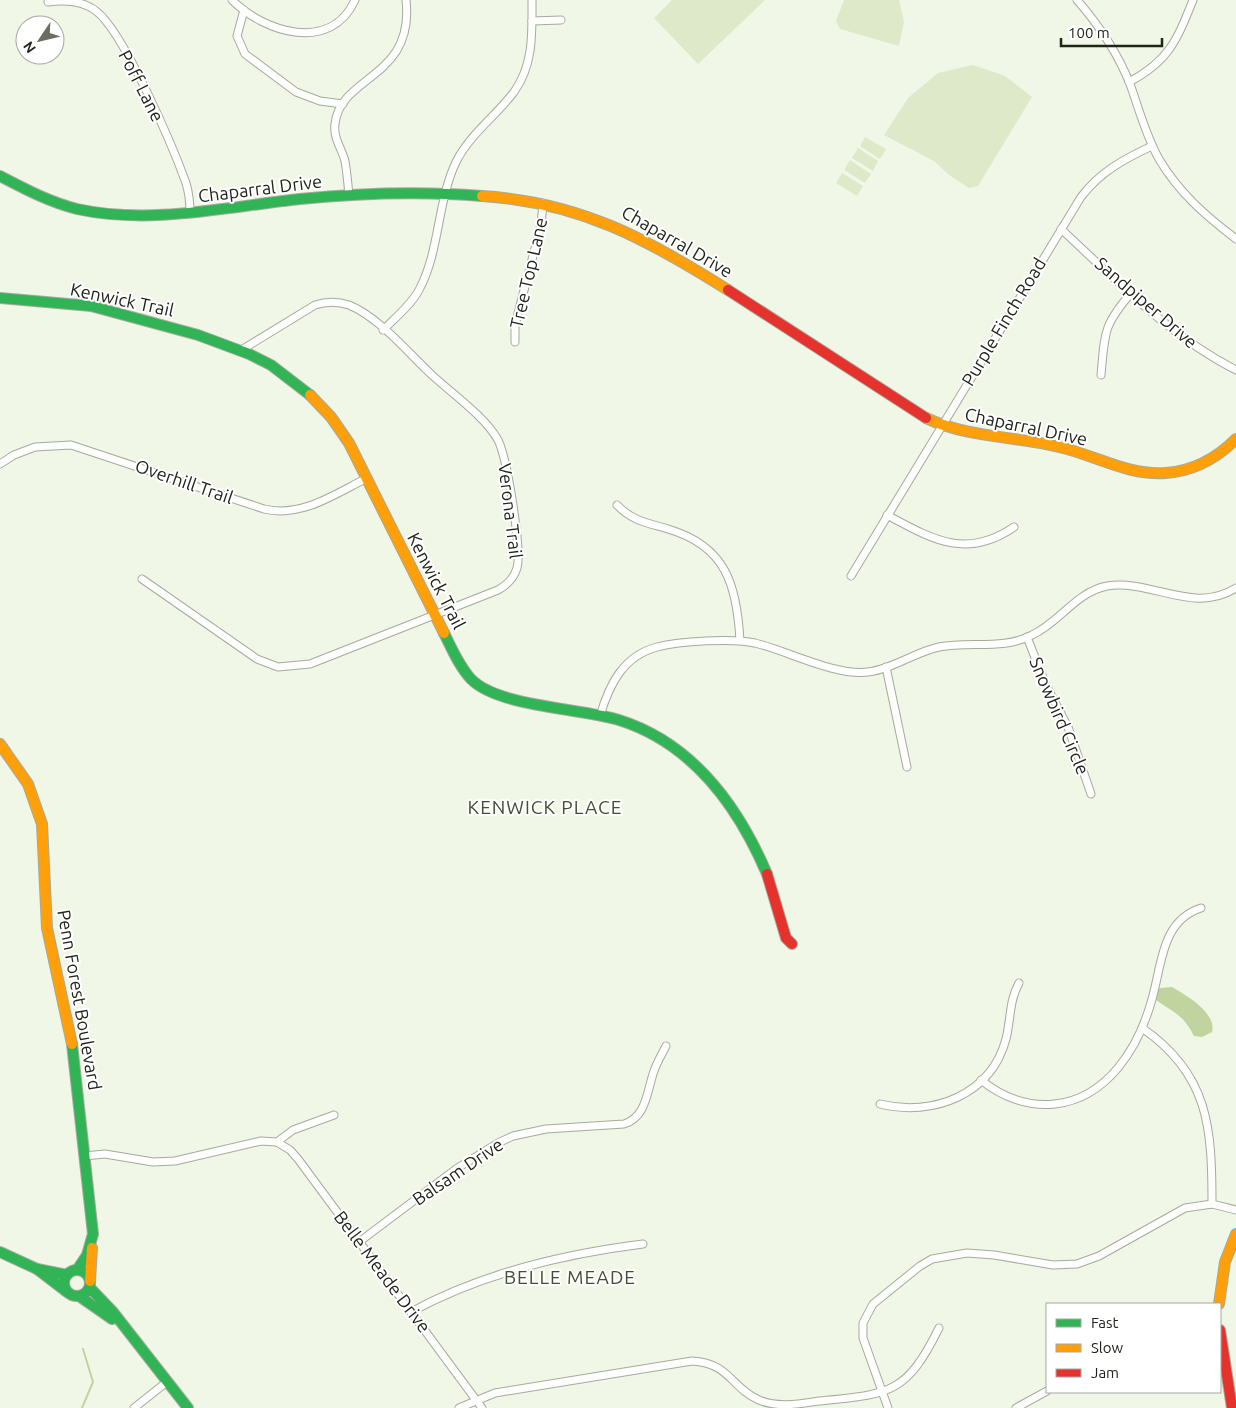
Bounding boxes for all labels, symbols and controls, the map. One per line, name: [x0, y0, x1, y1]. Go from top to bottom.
north arrow: [15, 15, 65, 65]
scale bar: [1061, 15, 1162, 47]
text: 100 m: [1068, 24, 1110, 41]
text: N: [20, 39, 39, 56]
street label: Poff Lane: [115, 46, 168, 125]
street label: Chaparral Drive: [197, 170, 323, 206]
street label: Chaparral Drive: [619, 201, 736, 281]
street label: Tree Top Lane: [506, 215, 550, 330]
street label: Sandpiper Drive: [1092, 253, 1202, 352]
street label: Purple Finch Road: [957, 254, 1049, 389]
street label: Kenwick Trail: [69, 278, 176, 320]
street label: Chaparral Drive: [963, 403, 1089, 449]
street label: Overhill Trail: [133, 455, 236, 507]
street label: Verona Trail: [495, 462, 527, 560]
street label: Kenwick Trail: [404, 529, 470, 632]
street label: Snowbird Circle: [1026, 654, 1094, 777]
district label: KENWICK PLACE: [468, 796, 622, 818]
street label: Penn Forest Boulevard: [54, 908, 106, 1092]
street label: Balsam Drive: [408, 1134, 506, 1209]
street label: Belle Meade Drive: [331, 1207, 435, 1336]
district label: BELLE MEADE: [504, 1266, 636, 1288]
legend: [1046, 1303, 1221, 1393]
text: Fast: [1091, 1314, 1119, 1331]
text: Slow: [1091, 1339, 1124, 1356]
text: Jam: [1091, 1364, 1119, 1381]

